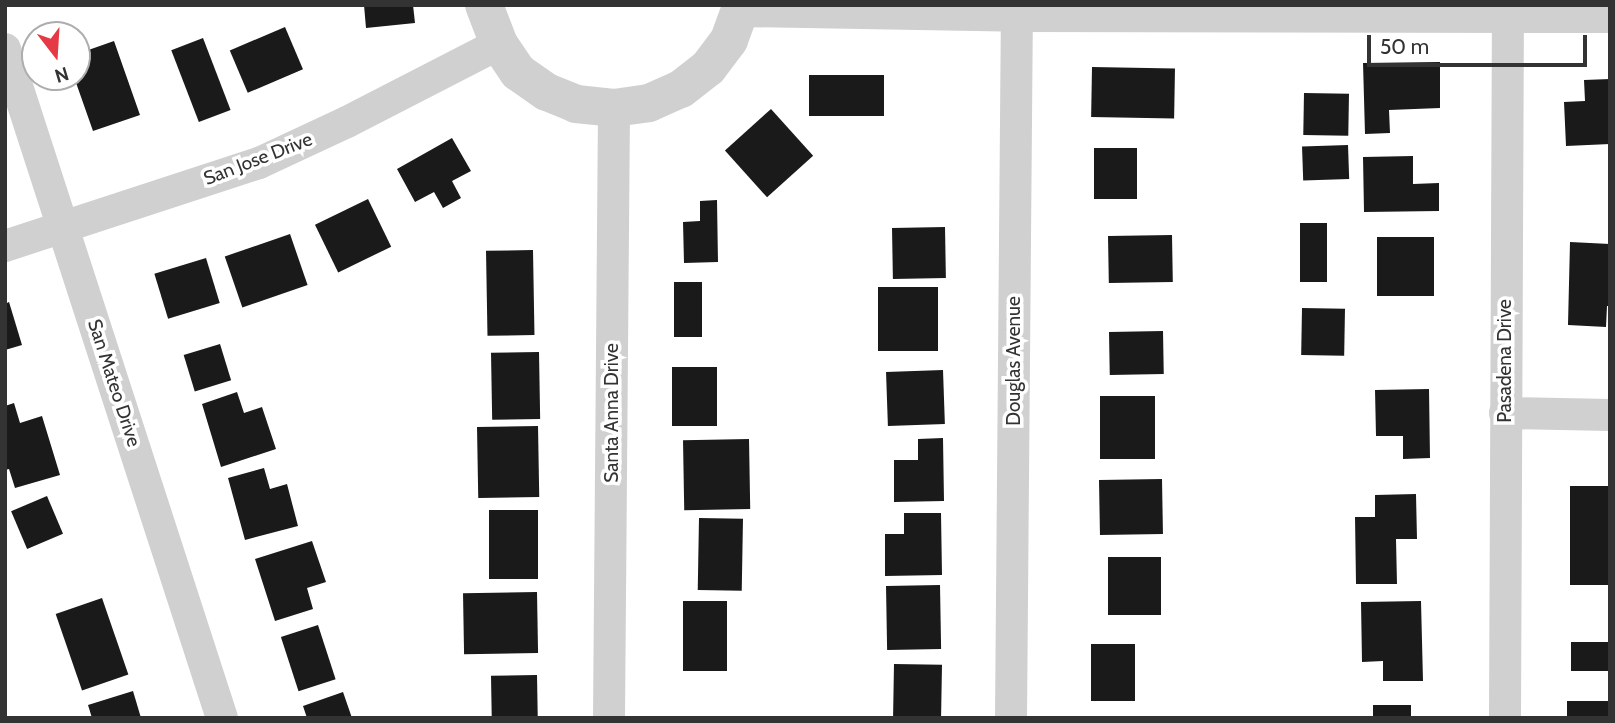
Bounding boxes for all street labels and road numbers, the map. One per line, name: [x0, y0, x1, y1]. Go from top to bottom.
street label: San Jose Drive: [200, 128, 316, 190]
street label: Douglas Avenue: [1003, 296, 1025, 426]
street label: Pasadena Drive: [1494, 299, 1516, 423]
street label: San Mateo Drive: [83, 316, 145, 450]
street label: Santa Anna Drive: [601, 343, 623, 483]

